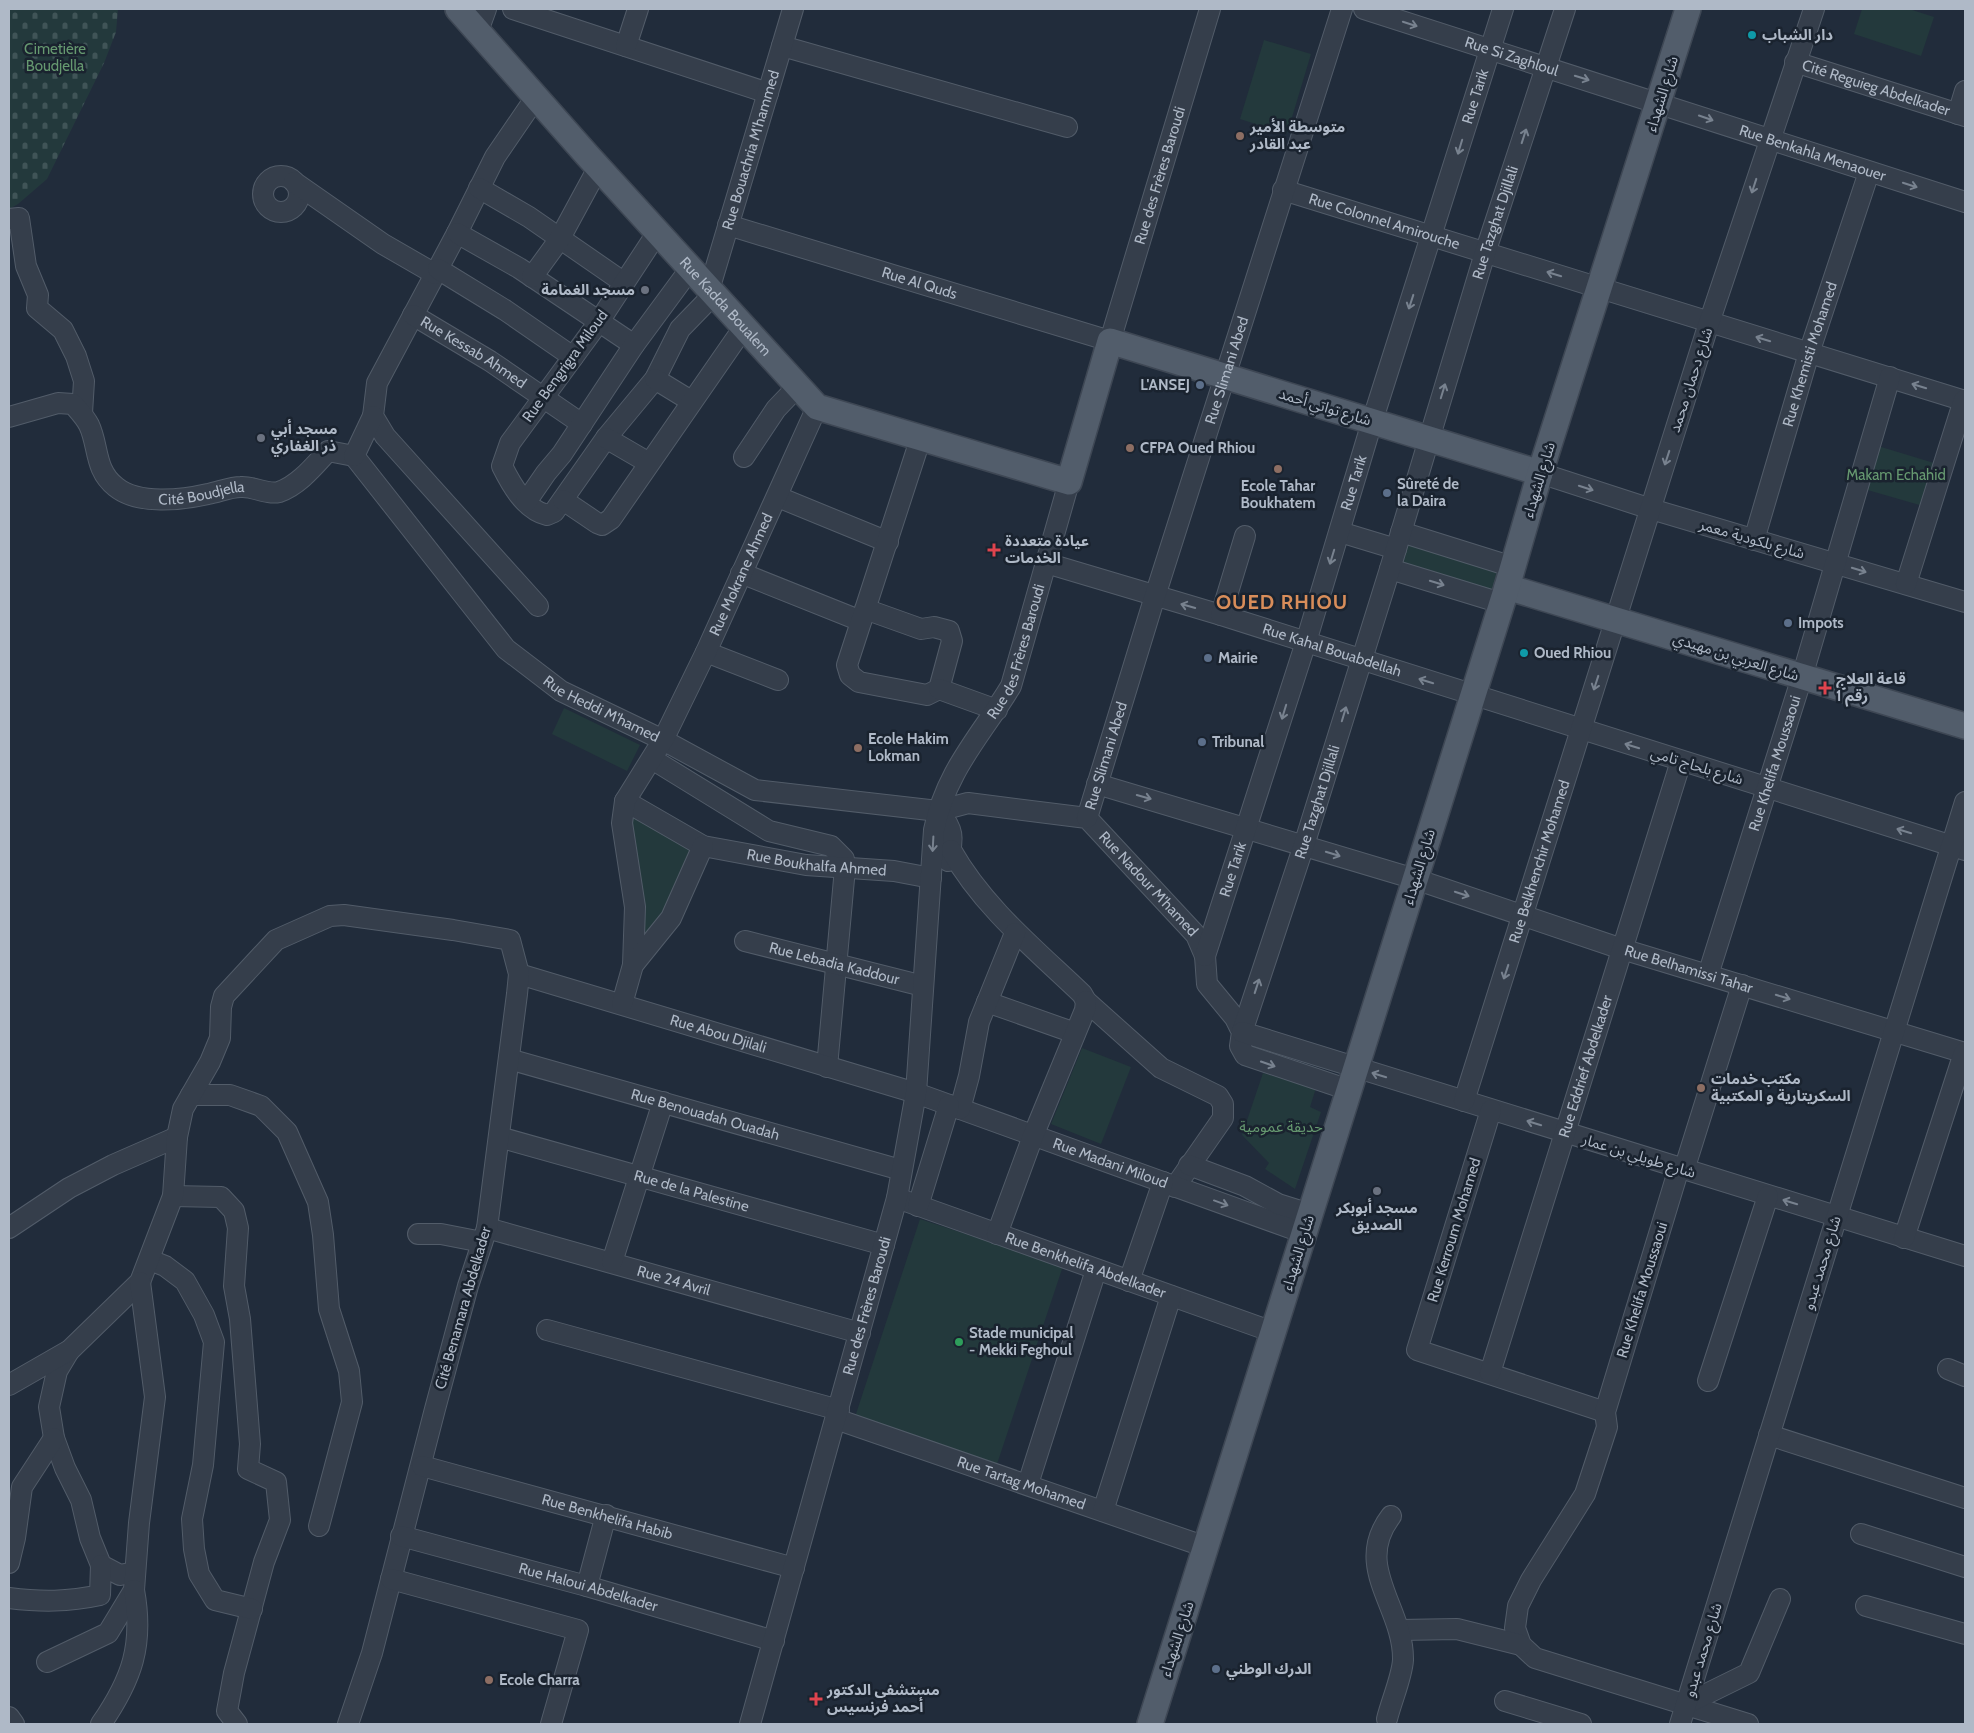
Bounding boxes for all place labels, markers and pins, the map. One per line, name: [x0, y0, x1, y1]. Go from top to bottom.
place label: دار الشباب: [1762, 26, 1833, 44]
marker: دار الشباب: [1746, 29, 1758, 41]
place label: متوسطة الأمير عبد القادر: [1249, 118, 1345, 153]
marker: متوسطة الأمير عبد القادر: [1234, 130, 1246, 142]
place label: مسجد الغمامة: [541, 281, 635, 299]
marker: مسجد الغمامة: [639, 284, 651, 296]
place label: L'ANSEJ: [1140, 376, 1190, 394]
marker: L'ANSEJ: [1194, 379, 1206, 391]
place label: مسجد أبي ذر الغفاري: [271, 419, 338, 457]
marker: مسجد أبي ذر الغفاري: [255, 432, 267, 444]
place label: CFPA Oued Rhiou: [1140, 439, 1255, 457]
marker: CFPA Oued Rhiou: [1124, 442, 1136, 454]
marker: Ecole Tahar Boukhatem: [1272, 463, 1284, 475]
place label: Sûreté de la Daira: [1397, 475, 1459, 510]
place label: Ecole Tahar Boukhatem: [1240, 477, 1316, 512]
marker: Sûreté de la Daira: [1381, 487, 1393, 499]
place label: عيادة متعددة الخدمات: [1005, 532, 1089, 567]
marker: عيادة متعددة الخدمات: [987, 543, 1001, 557]
place label: Impots: [1798, 614, 1844, 632]
marker: Impots: [1782, 617, 1794, 629]
place label: Oued Rhiou: [1534, 644, 1611, 662]
marker: Oued Rhiou: [1518, 647, 1530, 659]
place label: Mairie: [1218, 649, 1258, 667]
marker: Mairie: [1202, 652, 1214, 664]
place label: قاعة العلاج رقم 1: [1836, 670, 1906, 707]
marker: قاعة العلاج رقم 1: [1818, 681, 1832, 695]
place label: Ecole Hakim Lokman: [868, 730, 949, 765]
place label: Tribunal: [1212, 733, 1264, 751]
marker: Tribunal: [1196, 736, 1208, 748]
marker: Ecole Hakim Lokman: [852, 742, 864, 754]
place label: مكتب خدمات السكريتارية و المكتبية: [1711, 1070, 1851, 1105]
marker: مكتب خدمات السكريتارية و المكتبية: [1695, 1082, 1707, 1094]
marker: مسجد أبوبكر الصديق: [1371, 1185, 1383, 1197]
place label: مسجد أبوبكر الصديق: [1335, 1198, 1418, 1234]
place label: Stade municipal - Mekki Feghoul: [969, 1324, 1073, 1359]
marker: Stade municipal - Mekki Feghoul: [953, 1336, 965, 1348]
place label: الدرك الوطني: [1226, 1660, 1311, 1680]
marker: الدرك الوطني: [1210, 1663, 1222, 1675]
place label: Ecole Charra: [499, 1671, 580, 1689]
marker: Ecole Charra: [483, 1674, 495, 1686]
place label: مستشفى الدكتور أحمد فرنسيس: [826, 1681, 940, 1716]
marker: مستشفى الدكتور أحمد فرنسيس: [809, 1692, 823, 1706]

